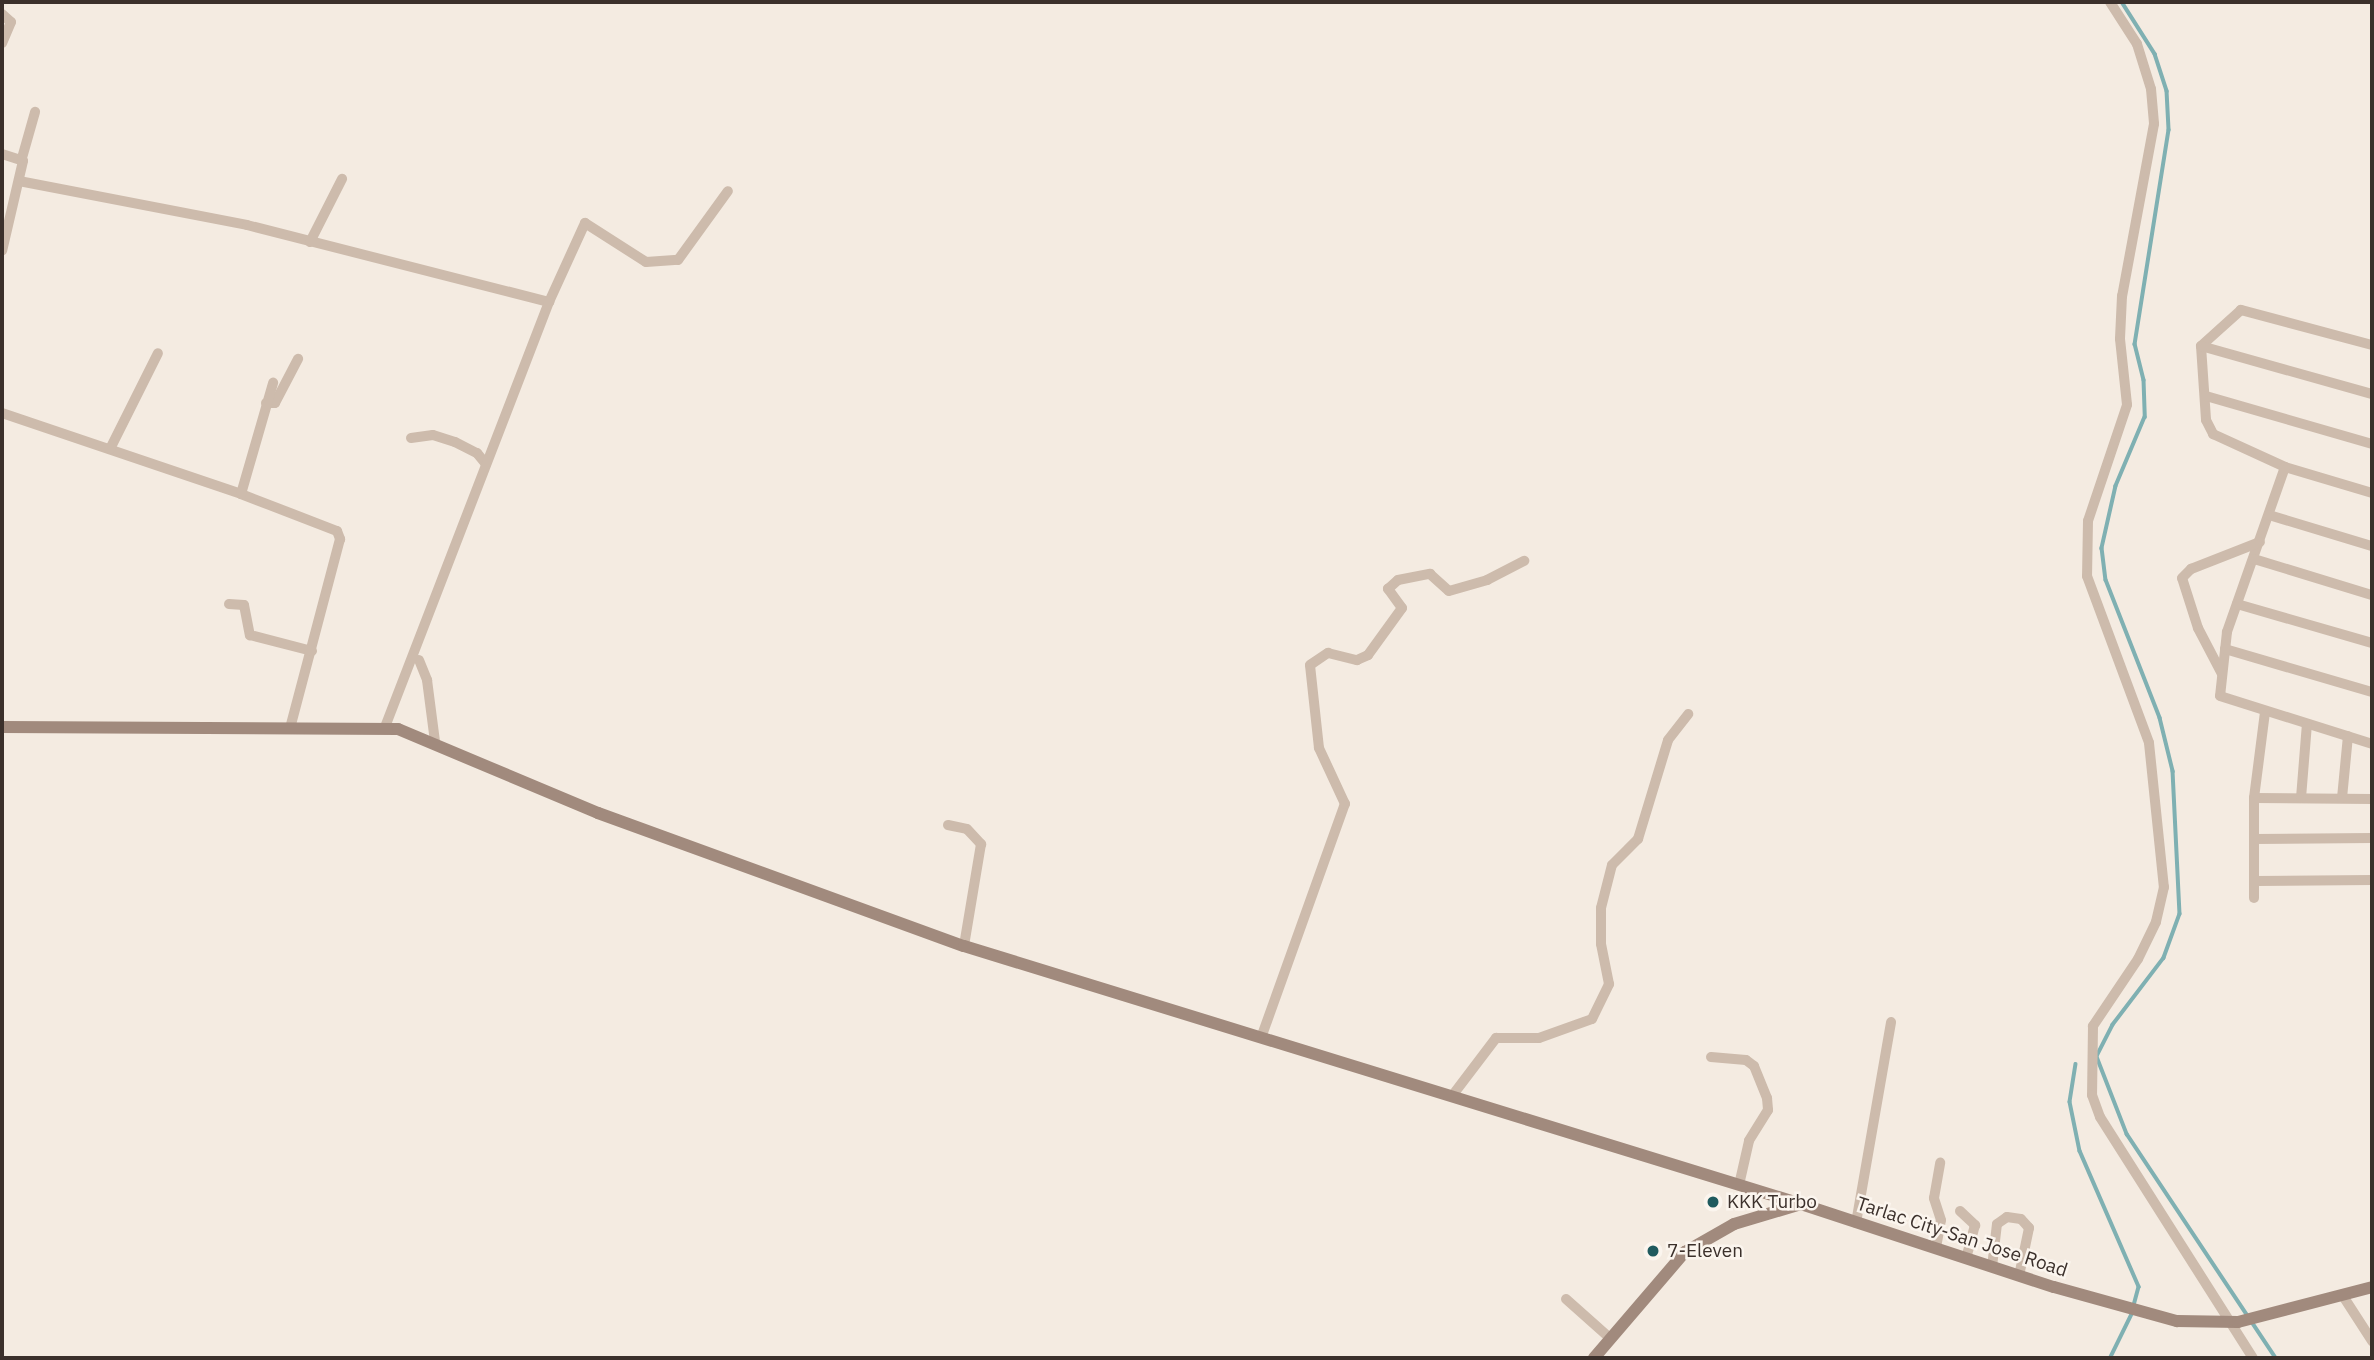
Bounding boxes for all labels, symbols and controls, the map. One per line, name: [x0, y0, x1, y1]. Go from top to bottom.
place label: KKK Turbo: [1727, 1191, 1817, 1213]
street label: Tarlac City-San Jose Road: [1854, 1192, 2070, 1282]
marker: KKK Turbo: [1705, 1194, 1721, 1210]
place label: 7-Eleven: [1667, 1240, 1743, 1262]
marker: 7-Eleven: [1645, 1243, 1661, 1259]

